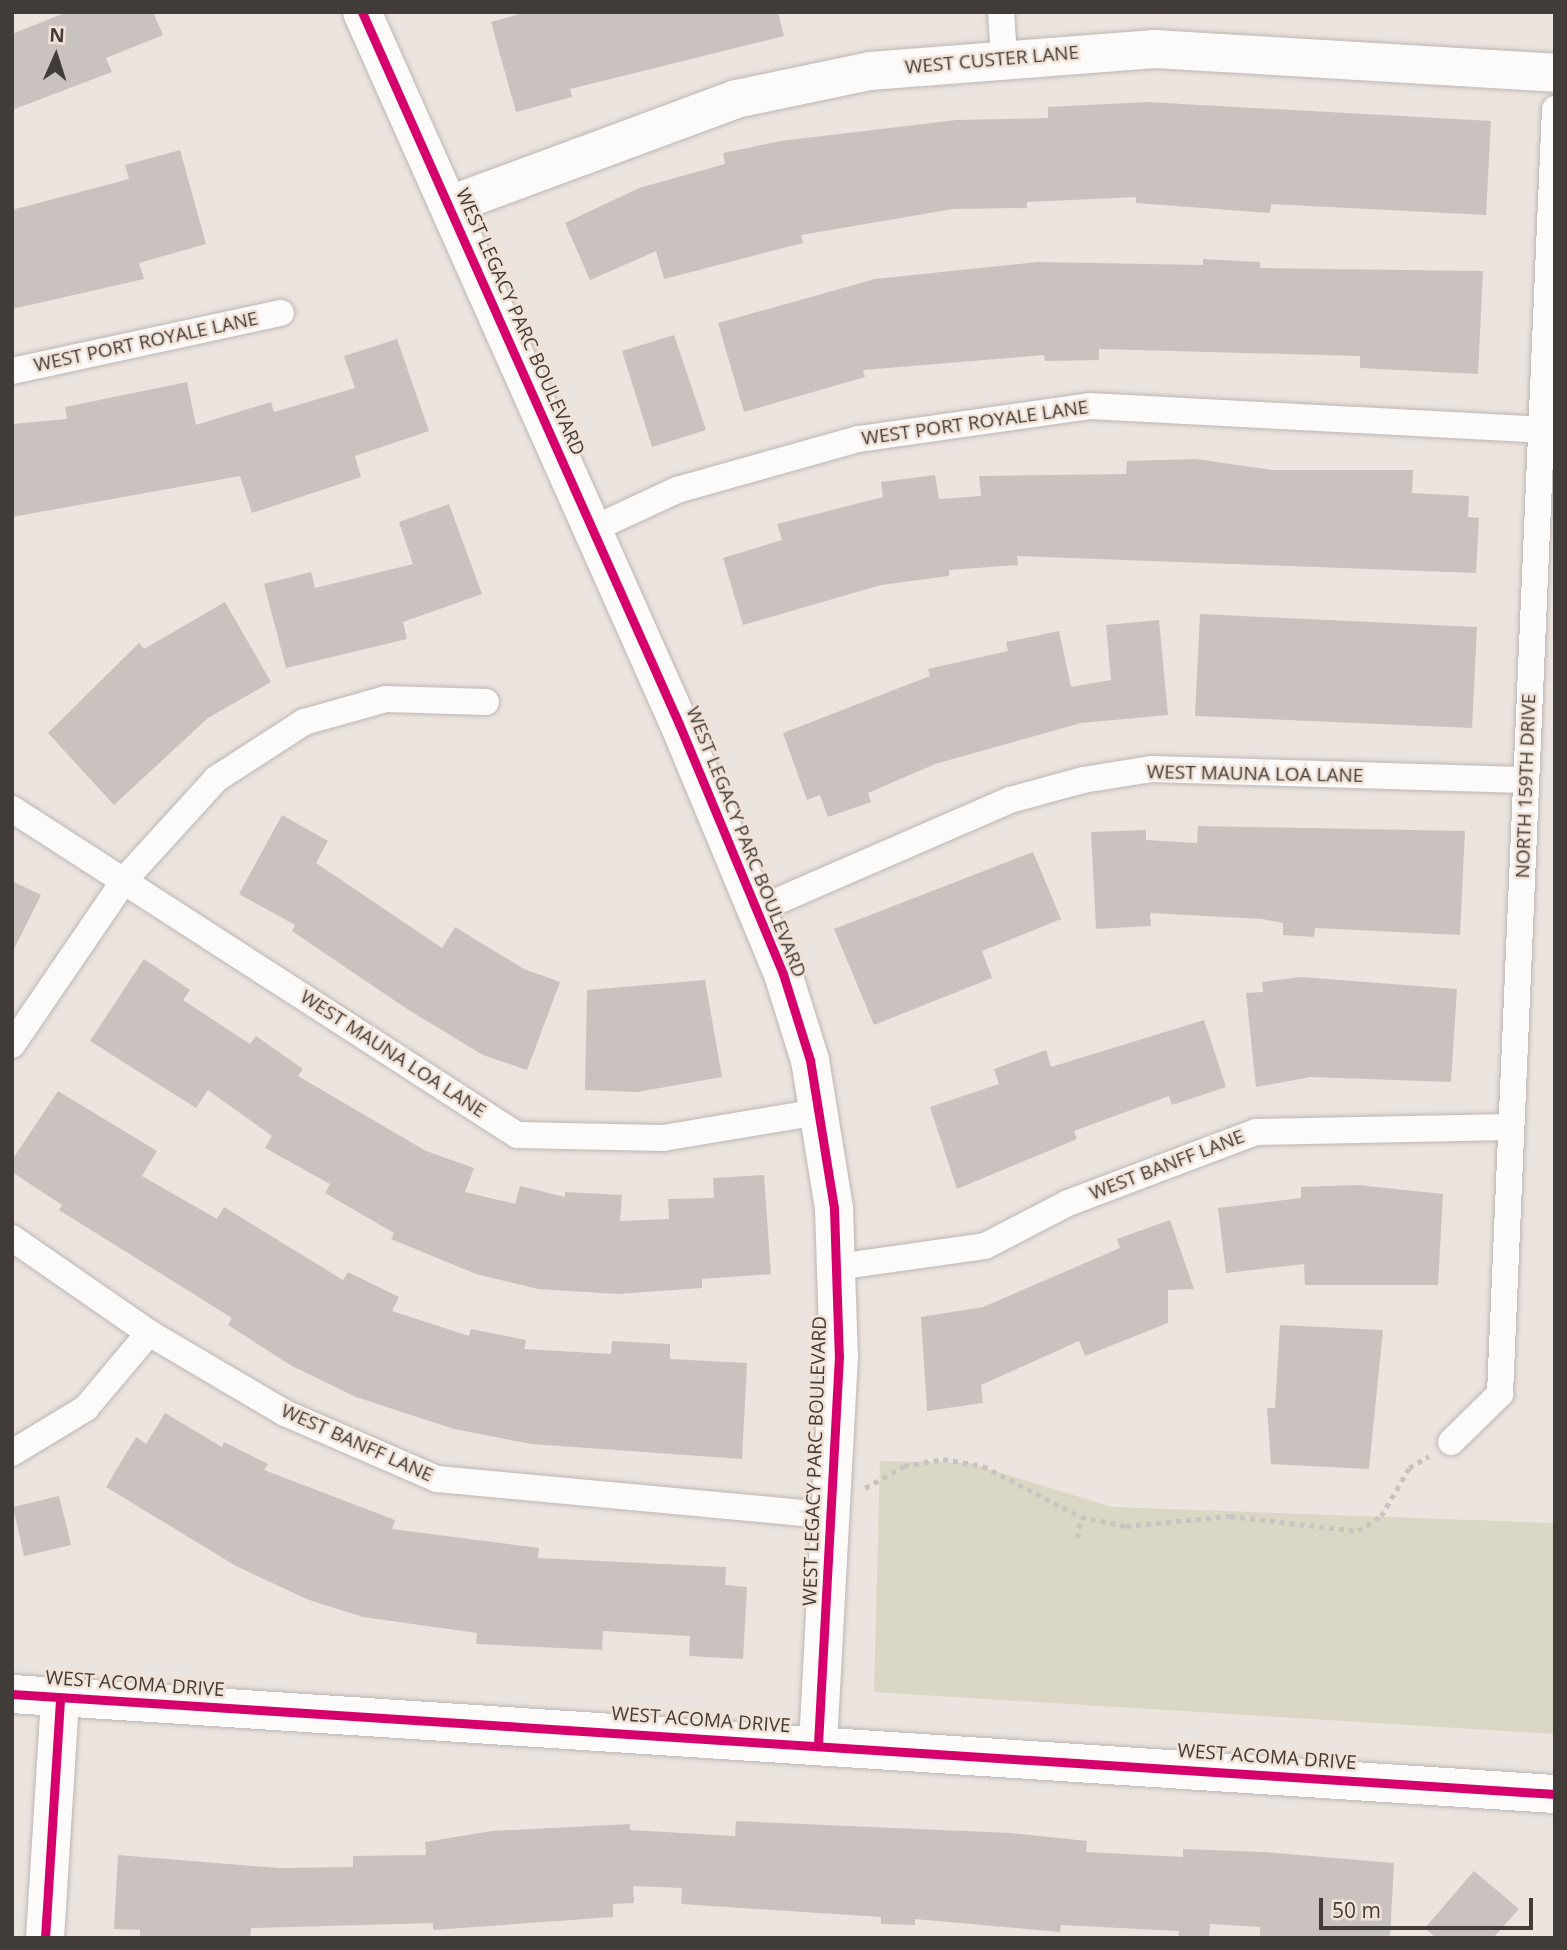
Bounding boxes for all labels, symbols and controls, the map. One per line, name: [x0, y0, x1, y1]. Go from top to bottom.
north arrow: [21, 21, 91, 91]
text: N: [49, 22, 65, 48]
street label: WEST CUSTER LANE: [904, 41, 1080, 79]
street label: WEST LEGACY PARC BOULEVARD: [451, 185, 589, 459]
street label: WEST PORT ROYALE LANE: [32, 307, 260, 377]
street label: WEST PORT ROYALE LANE: [860, 396, 1090, 450]
street label: NORTH 159TH DRIVE: [1511, 693, 1541, 879]
street label: WEST LEGACY PARC BOULEVARD: [681, 703, 811, 981]
street label: WEST MAUNA LOA LANE: [1147, 761, 1363, 787]
street label: WEST MAUNA LOA LANE: [296, 985, 490, 1123]
street label: WEST BANFF LANE: [1086, 1125, 1248, 1205]
street label: WEST LEGACY PARC BOULEVARD: [799, 1316, 831, 1606]
street label: WEST BANFF LANE: [278, 1399, 436, 1487]
street label: WEST ACOMA DRIVE: [45, 1666, 225, 1702]
street label: WEST ACOMA DRIVE: [611, 1702, 791, 1738]
street label: WEST ACOMA DRIVE: [1177, 1739, 1357, 1775]
scale bar: [1322, 1884, 1536, 1928]
text: 50 m: [1332, 1896, 1381, 1924]

